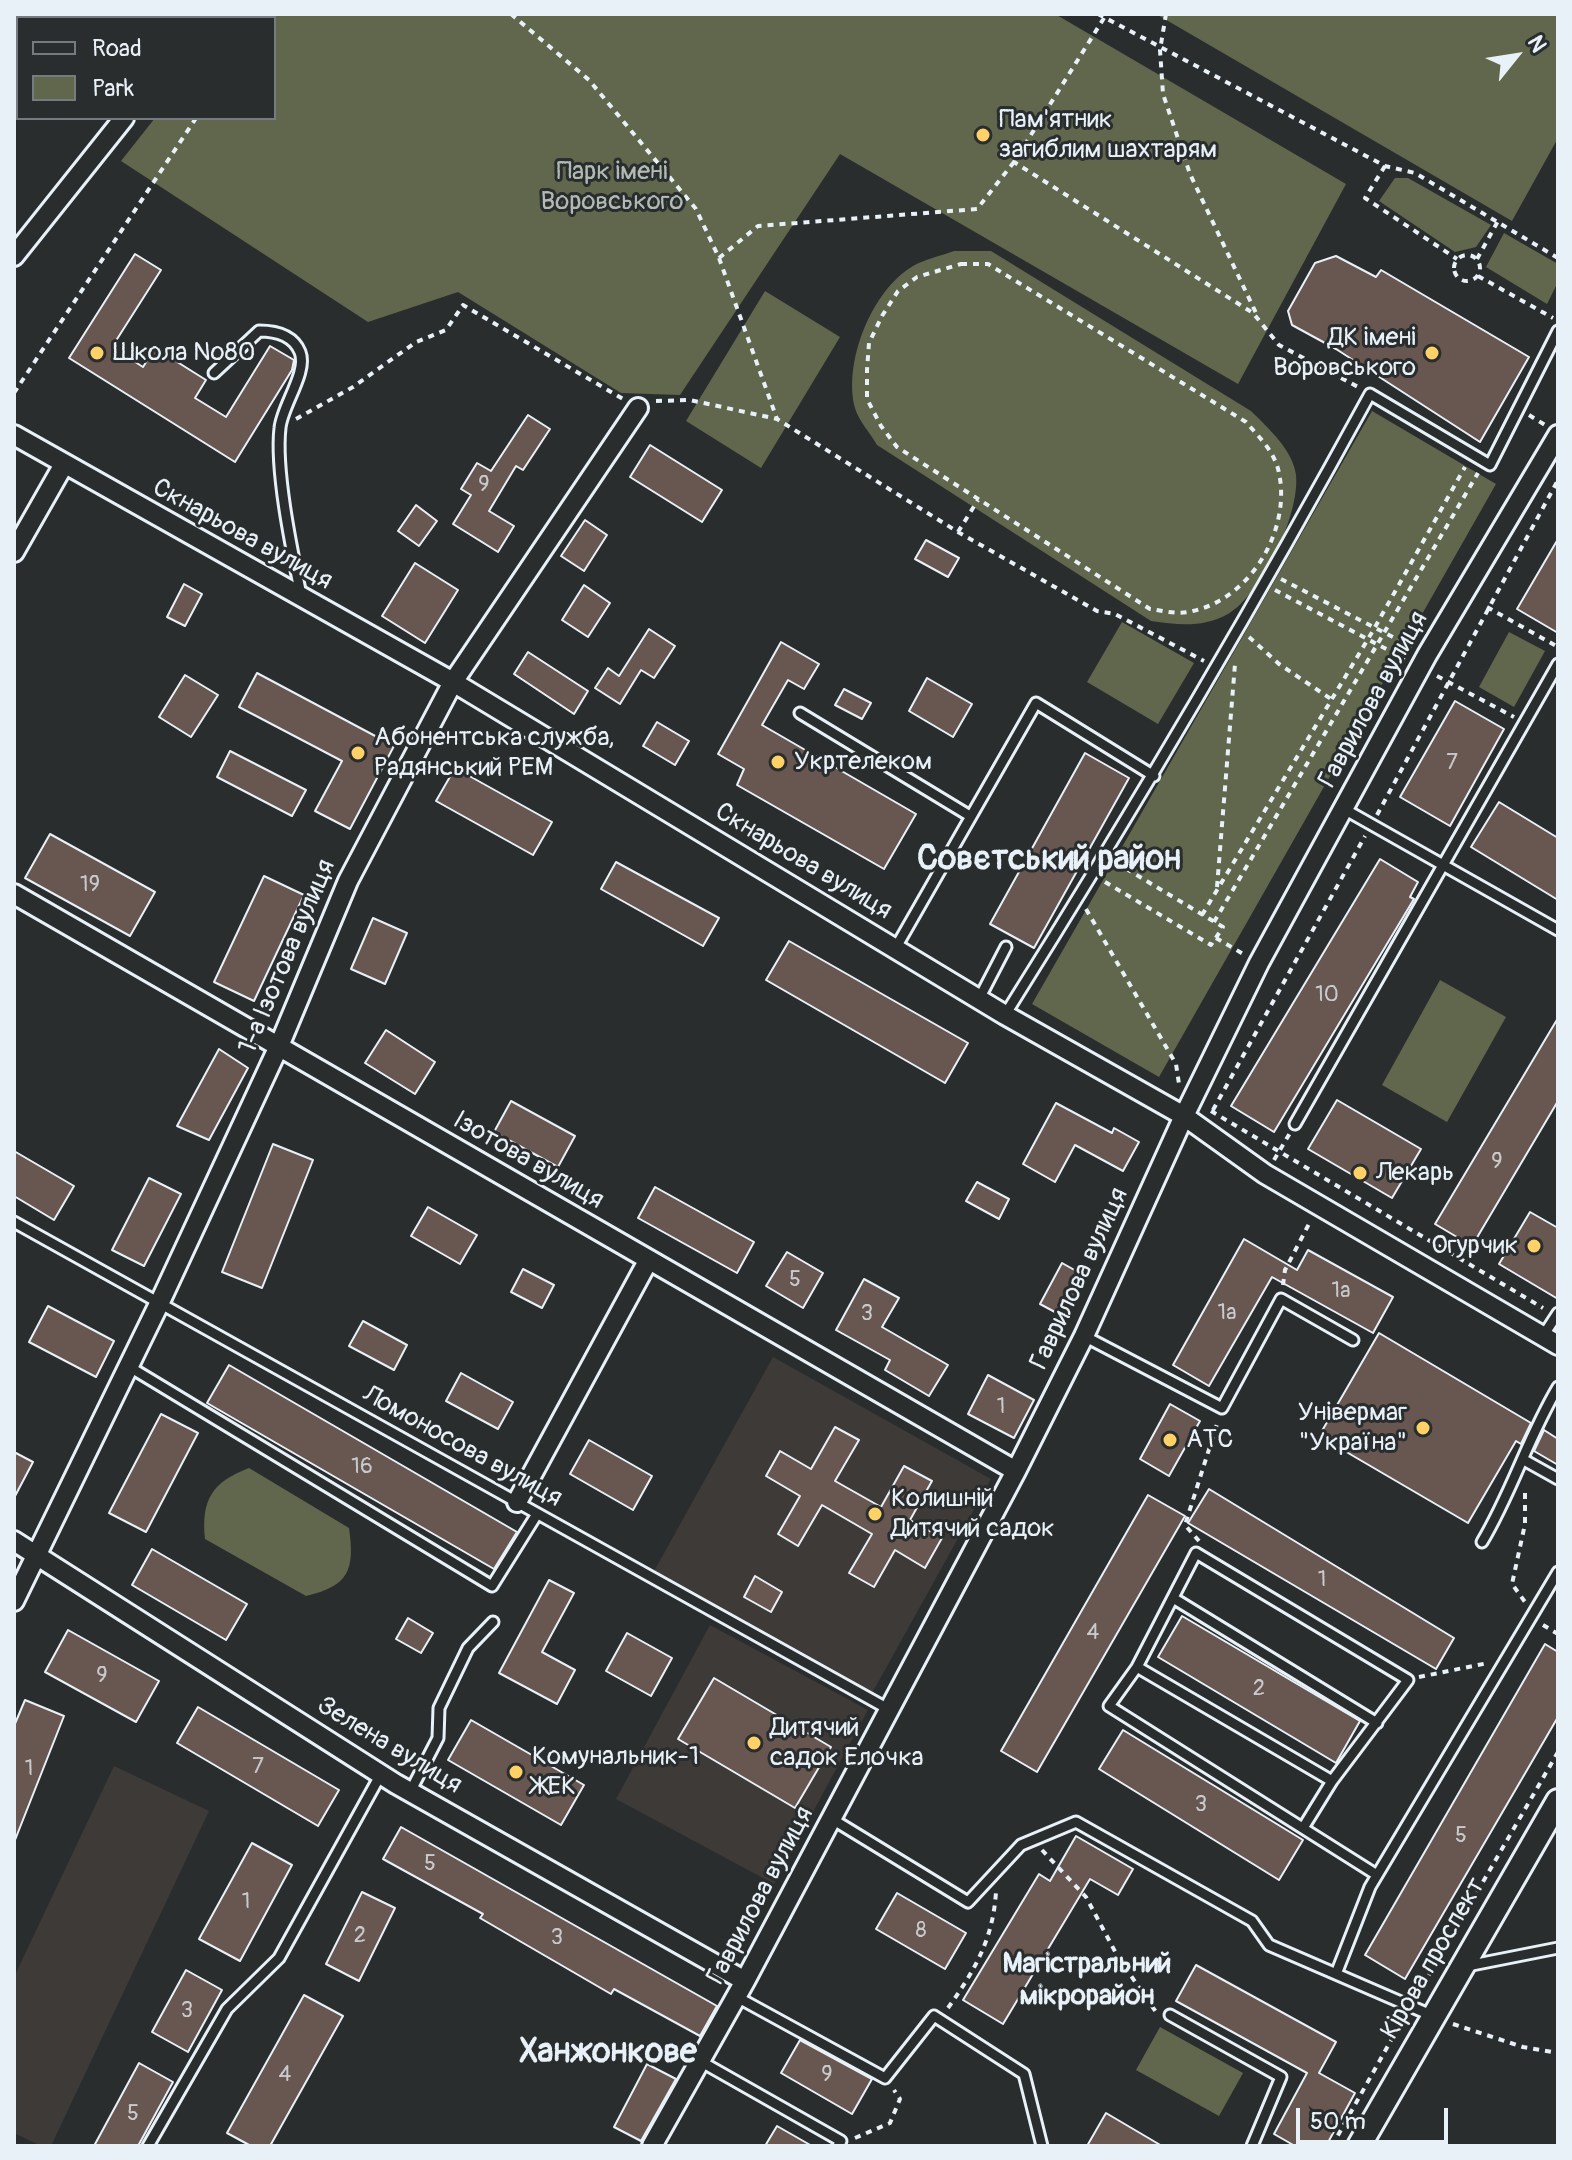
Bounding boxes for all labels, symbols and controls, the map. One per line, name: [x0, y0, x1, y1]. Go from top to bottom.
legend: [16, 16, 276, 120]
north arrow: [1476, 16, 1556, 96]
text: N: [1521, 31, 1553, 57]
text: Road: [92, 34, 142, 63]
text: Park: [92, 74, 134, 103]
place label: Пам'ятник загиблим шахтарям: [999, 104, 1217, 166]
marker: Пам'ятник загиблим шахтарям: [974, 126, 992, 144]
park label: Парк імені Воровського: [540, 156, 684, 218]
place label: ДК імені Воровського: [1273, 322, 1416, 384]
place label: Школа №80: [113, 337, 255, 369]
marker: Школа №80: [88, 344, 106, 362]
marker: ДК імені Воровського: [1423, 344, 1441, 362]
house number: 9: [478, 472, 490, 498]
street label: Скнарьова вулиця: [147, 473, 337, 597]
street label: Гаврилова вулиця: [1313, 606, 1435, 794]
place label: Абонентська служба, Радянський РЕМ: [374, 722, 614, 784]
marker: Абонентська служба, Радянський РЕМ: [349, 744, 367, 762]
place label: Укртелеком: [794, 746, 932, 778]
house number: 7: [1446, 750, 1458, 776]
marker: Укртелеком: [769, 753, 787, 771]
street label: Скнарьова вулиця: [709, 797, 897, 927]
district label: Совєтський район: [917, 840, 1181, 880]
street label: 1-а Ізотова вулиця: [233, 855, 343, 1059]
house number: 19: [80, 872, 100, 898]
house number: 10: [1315, 982, 1339, 1008]
street label: Ізотова вулиця: [447, 1105, 609, 1217]
house number: 9: [1491, 1149, 1503, 1175]
place label: Лекарь: [1376, 1157, 1454, 1189]
marker: Лекарь: [1351, 1164, 1369, 1182]
street label: Гаврилова вулиця: [1024, 1183, 1136, 1375]
place label: Огурчик: [1431, 1230, 1518, 1262]
marker: Огурчик: [1525, 1237, 1543, 1255]
house number: 5: [789, 1267, 801, 1293]
house number: 1а: [1332, 1278, 1350, 1304]
house number: 1а: [1218, 1300, 1236, 1326]
house number: 3: [861, 1301, 873, 1327]
street label: Ломоносова вулиця: [357, 1379, 567, 1515]
house number: 1: [997, 1394, 1005, 1420]
place label: Універмаг "Україна": [1298, 1397, 1407, 1458]
marker: Універмаг "Україна": [1414, 1419, 1432, 1437]
place label: АТС: [1186, 1424, 1233, 1456]
marker: АТС: [1161, 1431, 1179, 1449]
house number: 16: [351, 1454, 373, 1480]
place label: Колишній Дитячий садок: [891, 1483, 1055, 1544]
marker: Колишній Дитячий садок: [866, 1505, 884, 1523]
house number: 1: [1318, 1567, 1326, 1593]
house number: 4: [1087, 1620, 1099, 1646]
house number: 9: [96, 1663, 108, 1689]
house number: 2: [1253, 1676, 1265, 1702]
street label: Зелена вулиця: [311, 1691, 467, 1801]
place label: Дитячий садок Елочка: [770, 1712, 924, 1774]
marker: Дитячий садок Елочка: [745, 1734, 763, 1752]
place label: Комунальник-1 ЖЕК: [532, 1741, 699, 1802]
house number: 7: [252, 1754, 264, 1780]
house number: 1: [25, 1756, 33, 1782]
marker: Комунальник-1 ЖЕК: [507, 1763, 525, 1781]
house number: 3: [1195, 1792, 1207, 1818]
street label: Гаврилова вулиця: [701, 1802, 821, 1990]
house number: 5: [1455, 1823, 1467, 1849]
house number: 5: [424, 1851, 436, 1877]
street label: Кірова проспект: [1375, 1873, 1493, 2045]
house number: 1: [242, 1889, 250, 1915]
house number: 8: [915, 1918, 927, 1944]
house number: 2: [354, 1923, 366, 1949]
house number: 3: [551, 1925, 563, 1951]
district label: Магістральний мікрорайон: [1002, 1948, 1172, 2014]
house number: 3: [181, 1998, 193, 2024]
district label: Ханжонкове: [519, 2033, 697, 2073]
house number: 4: [279, 2062, 291, 2088]
house number: 9: [821, 2062, 833, 2088]
scale bar: [1300, 2092, 1452, 2142]
house number: 5: [127, 2101, 139, 2127]
text: 50 m: [1310, 2107, 1366, 2136]

